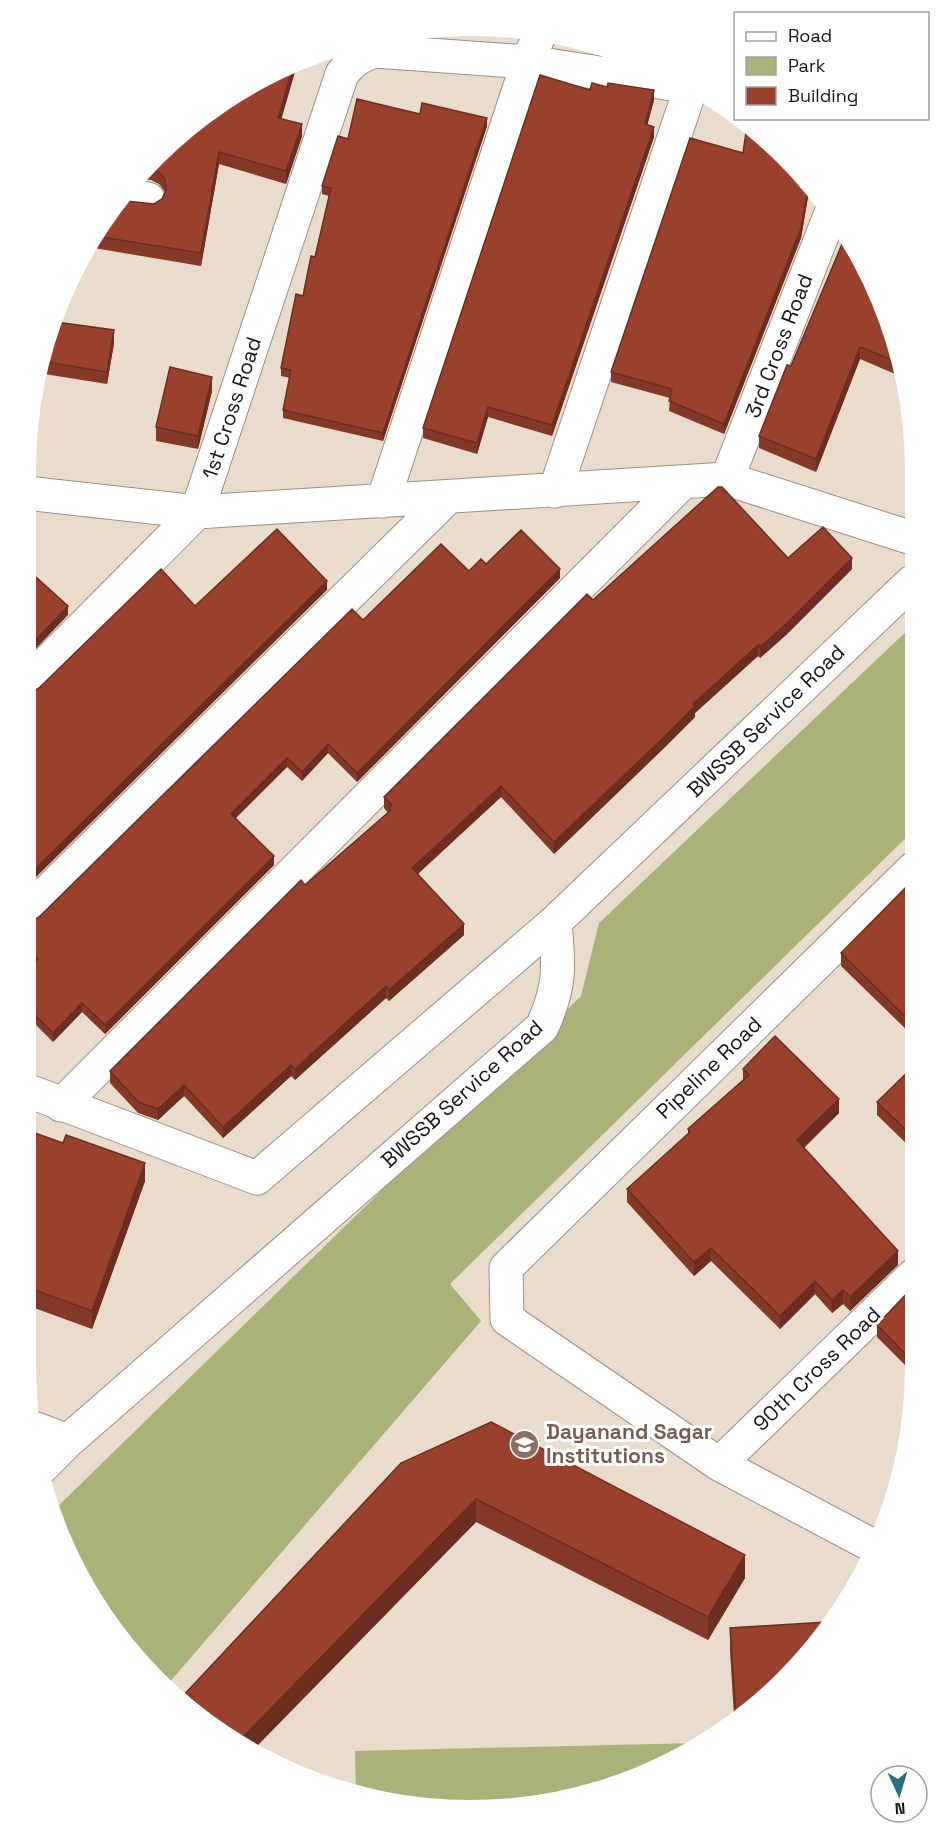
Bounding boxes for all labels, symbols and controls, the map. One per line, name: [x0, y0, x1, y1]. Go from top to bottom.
legend: [734, 12, 929, 120]
text: Road: [788, 24, 832, 47]
text: Park: [788, 54, 826, 77]
text: Building: [788, 84, 858, 107]
street label: 3rd Cross Road: [739, 270, 818, 422]
street label: 1st Cross Road: [196, 333, 267, 482]
street label: BWSSB Service Road: [681, 638, 850, 803]
street label: Pipeline Road: [650, 1011, 767, 1125]
street label: BWSSB Service Road: [375, 1014, 548, 1174]
street label: 90th Cross Road: [747, 1301, 886, 1436]
place label: Dayanand Sagar Institutions: [546, 1418, 712, 1469]
school or university icon: Dayanand Sagar Institutions: [509, 1428, 541, 1460]
north arrow: [869, 1764, 929, 1824]
text: N: [894, 1798, 906, 1819]

